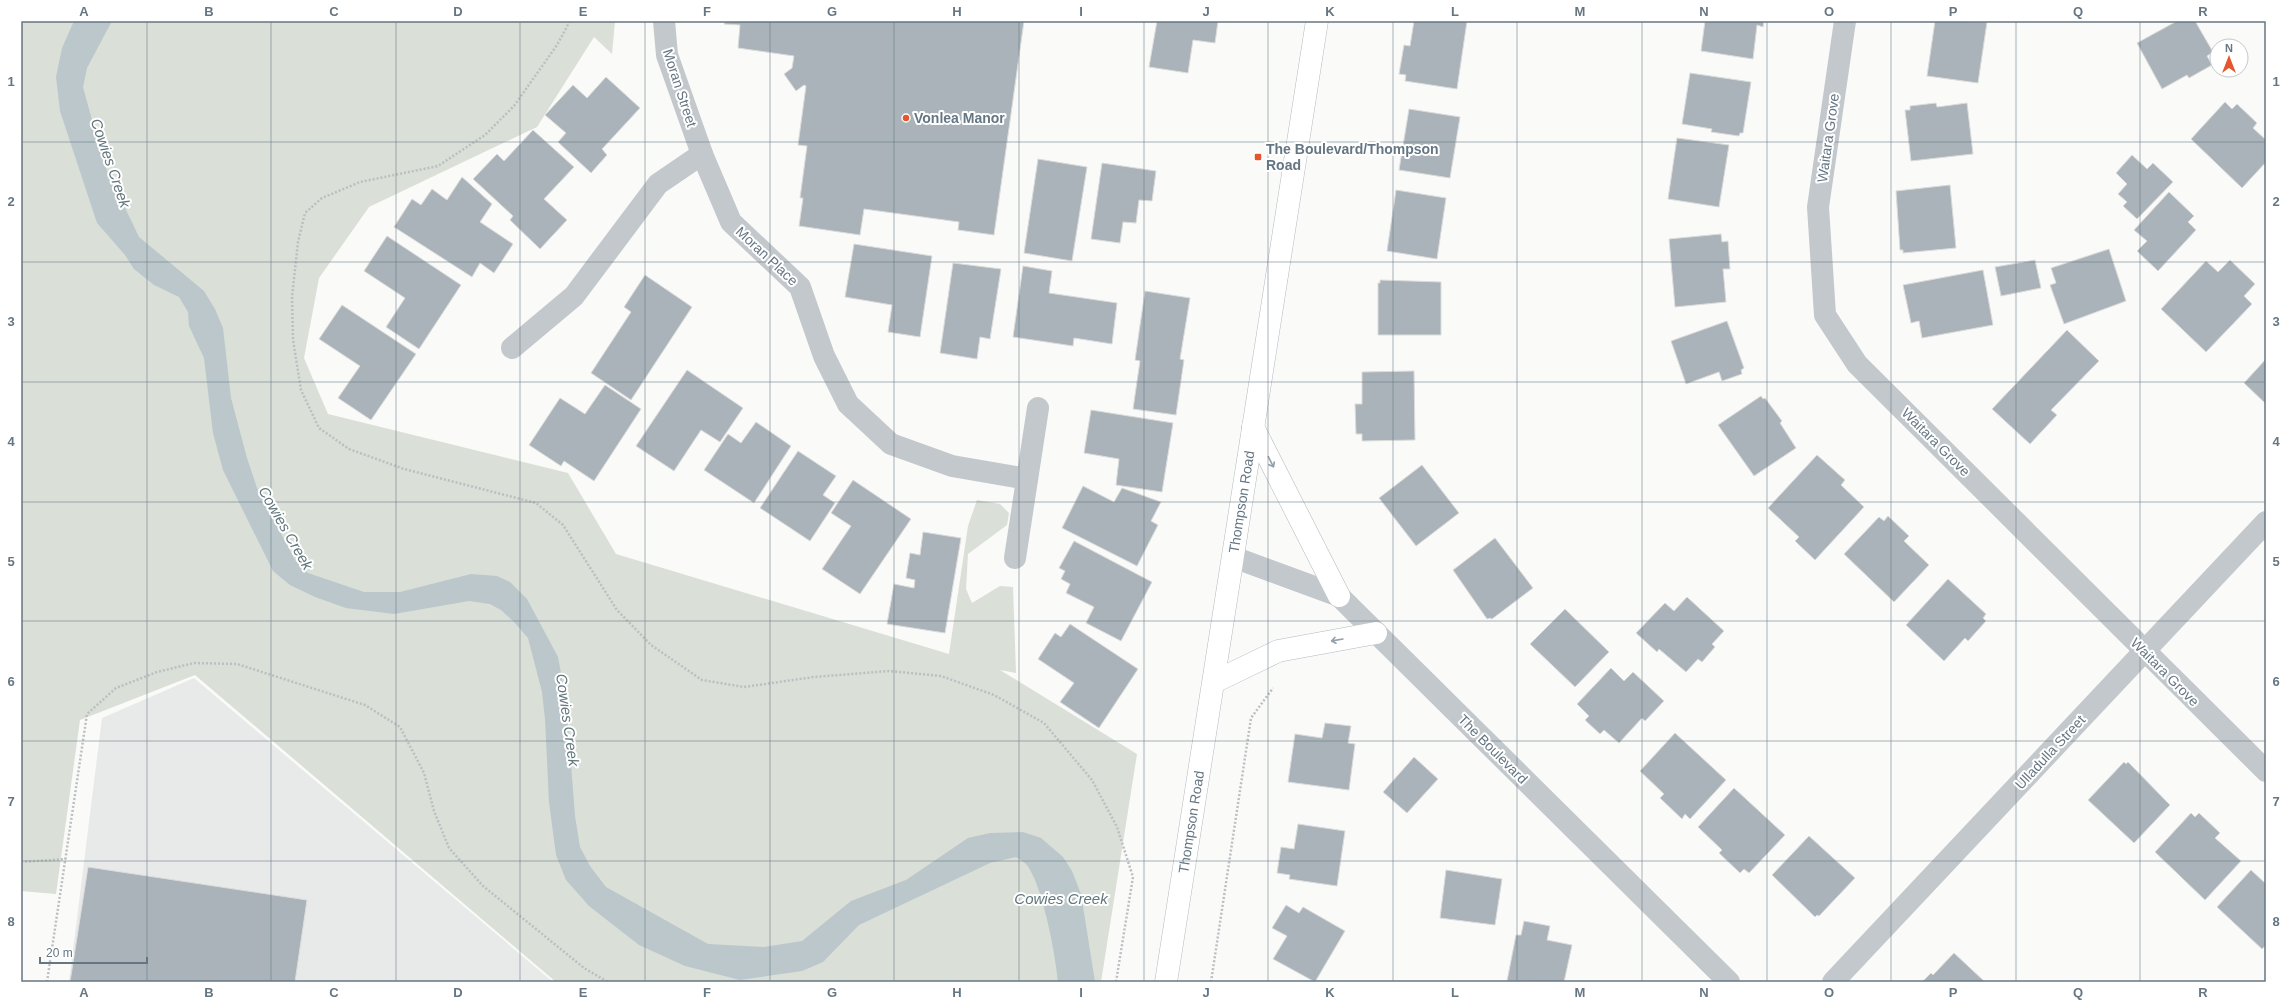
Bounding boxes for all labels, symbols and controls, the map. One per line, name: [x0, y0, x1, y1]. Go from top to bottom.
text: A: [79, 4, 89, 19]
text: B: [204, 4, 214, 19]
text: C: [329, 4, 339, 19]
text: D: [453, 4, 463, 19]
text: E: [579, 4, 588, 19]
text: F: [703, 4, 711, 19]
text: G: [827, 4, 837, 19]
text: H: [952, 4, 962, 19]
text: I: [1079, 4, 1083, 19]
text: J: [1202, 4, 1210, 19]
text: K: [1325, 4, 1335, 19]
text: L: [1451, 4, 1459, 19]
text: M: [1575, 4, 1585, 19]
text: N: [1699, 4, 1709, 19]
text: O: [1824, 4, 1834, 19]
text: P: [1949, 4, 1958, 19]
text: Q: [2073, 4, 2083, 19]
text: R: [2198, 4, 2208, 19]
north arrow: [2209, 38, 2249, 78]
text: N: [2225, 42, 2233, 54]
street label: Moran Street: [660, 47, 700, 129]
text: 1: [7, 74, 15, 89]
text: 1: [2272, 74, 2280, 89]
street label: Waitara Grove: [1814, 92, 1842, 184]
place label: Vonlea Manor: [914, 110, 1005, 126]
marker: Vonlea Manor: [901, 113, 911, 123]
water label: Cowies Creek: [88, 116, 135, 211]
place label: The Boulevard/Thompson Road: [1266, 141, 1439, 173]
marker: The Boulevard/Thompson Road: [1253, 152, 1263, 162]
text: 2: [7, 194, 15, 209]
text: 2: [2272, 194, 2280, 209]
street label: Moran Place: [733, 223, 801, 289]
text: 3: [7, 314, 15, 329]
text: 3: [2272, 314, 2280, 329]
street label: Waitara Grove: [1899, 405, 1974, 480]
text: 4: [7, 434, 15, 449]
text: 4: [2272, 434, 2280, 449]
street label: Thompson Road: [1225, 449, 1257, 554]
one-way arrow: [1268, 456, 1275, 468]
water label: Cowies Creek: [255, 483, 317, 574]
text: 5: [7, 554, 15, 569]
text: 5: [2272, 554, 2280, 569]
street label: Waitara Grove: [2128, 635, 2203, 710]
one-way arrow: [1331, 636, 1344, 644]
water label: Cowies Creek: [553, 673, 583, 769]
text: 6: [7, 674, 15, 689]
text: 6: [2272, 674, 2280, 689]
street label: The Boulevard: [1455, 711, 1531, 787]
street label: Ulladulla Street: [2012, 712, 2088, 792]
street label: Thompson Road: [1175, 770, 1207, 874]
text: 7: [7, 794, 15, 809]
text: 7: [2272, 794, 2280, 809]
water label: Cowies Creek: [1014, 890, 1109, 907]
text: 8: [7, 914, 15, 929]
text: 8: [2272, 914, 2280, 929]
scale bar: [40, 939, 147, 965]
text: 20 m: [46, 946, 73, 960]
text: A: [79, 985, 89, 1000]
text: B: [204, 985, 214, 1000]
text: C: [329, 985, 339, 1000]
text: D: [453, 985, 463, 1000]
text: E: [579, 985, 588, 1000]
text: F: [703, 985, 711, 1000]
text: G: [827, 985, 837, 1000]
text: H: [952, 985, 962, 1000]
text: I: [1079, 985, 1083, 1000]
text: J: [1202, 985, 1210, 1000]
text: K: [1325, 985, 1335, 1000]
text: L: [1451, 985, 1459, 1000]
text: M: [1575, 985, 1585, 1000]
text: N: [1699, 985, 1709, 1000]
text: O: [1824, 985, 1834, 1000]
text: P: [1949, 985, 1958, 1000]
text: Q: [2073, 985, 2083, 1000]
text: R: [2198, 985, 2208, 1000]

